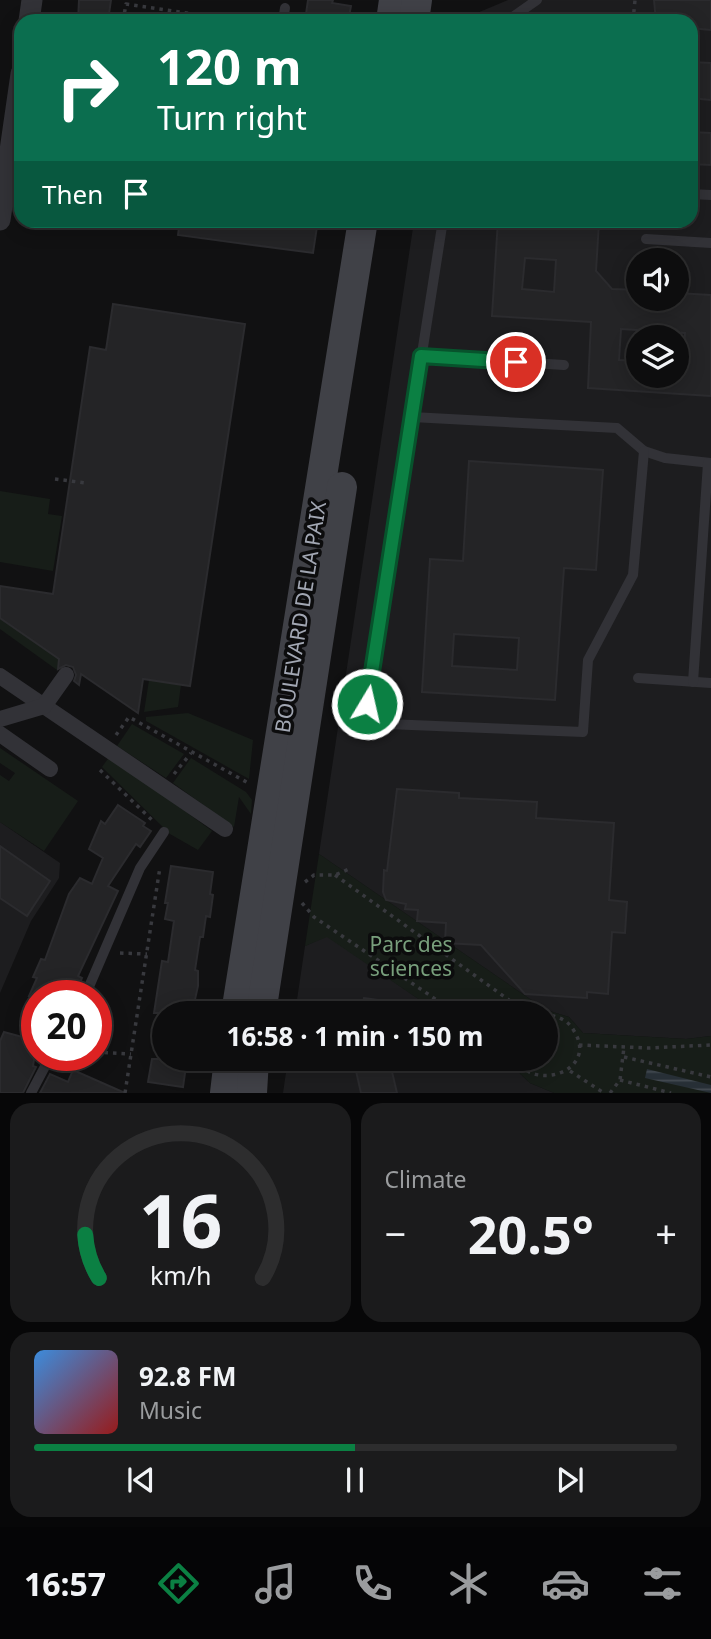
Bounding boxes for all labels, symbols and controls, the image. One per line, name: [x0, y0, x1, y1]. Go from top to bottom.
text: 120 m: [157, 33, 302, 99]
icon: right: [42, 42, 133, 133]
text: Turn right: [157, 96, 307, 139]
icon: arrive: [117, 175, 155, 213]
text: Then: [42, 176, 103, 212]
map controls: [626, 248, 689, 388]
button: sound: [626, 248, 689, 311]
button: layers: [626, 325, 689, 388]
pin: [486, 332, 546, 392]
icon: arrive: [497, 343, 535, 381]
street label: BOULEVARD DE LA PAIX: [268, 499, 332, 735]
position arrow: [330, 667, 404, 741]
park label: Parc des sciences: [369, 930, 453, 982]
speed limit sign: 20: [21, 980, 112, 1071]
text: 16:58 · 1 min · 150 m: [227, 1018, 483, 1054]
text: Climate: [385, 1163, 467, 1195]
text: 16: [139, 1171, 222, 1270]
text: 20.5°: [468, 1198, 594, 1269]
text: −: [385, 1207, 406, 1259]
text: +: [655, 1207, 677, 1259]
text: km/h: [149, 1258, 211, 1292]
text: 92.8 FM: [139, 1358, 236, 1394]
text: Music: [139, 1394, 202, 1426]
icon: previous: [122, 1461, 160, 1499]
icon: pause: [336, 1461, 374, 1499]
icon: next: [551, 1461, 589, 1499]
icon: directions: [154, 1559, 203, 1608]
icon: music: [251, 1559, 300, 1608]
icon: phone: [348, 1559, 397, 1608]
icon: climate: [444, 1559, 493, 1608]
icon: car: [541, 1559, 590, 1608]
icon: filters: [638, 1559, 687, 1608]
text: 16:57: [24, 1562, 106, 1605]

